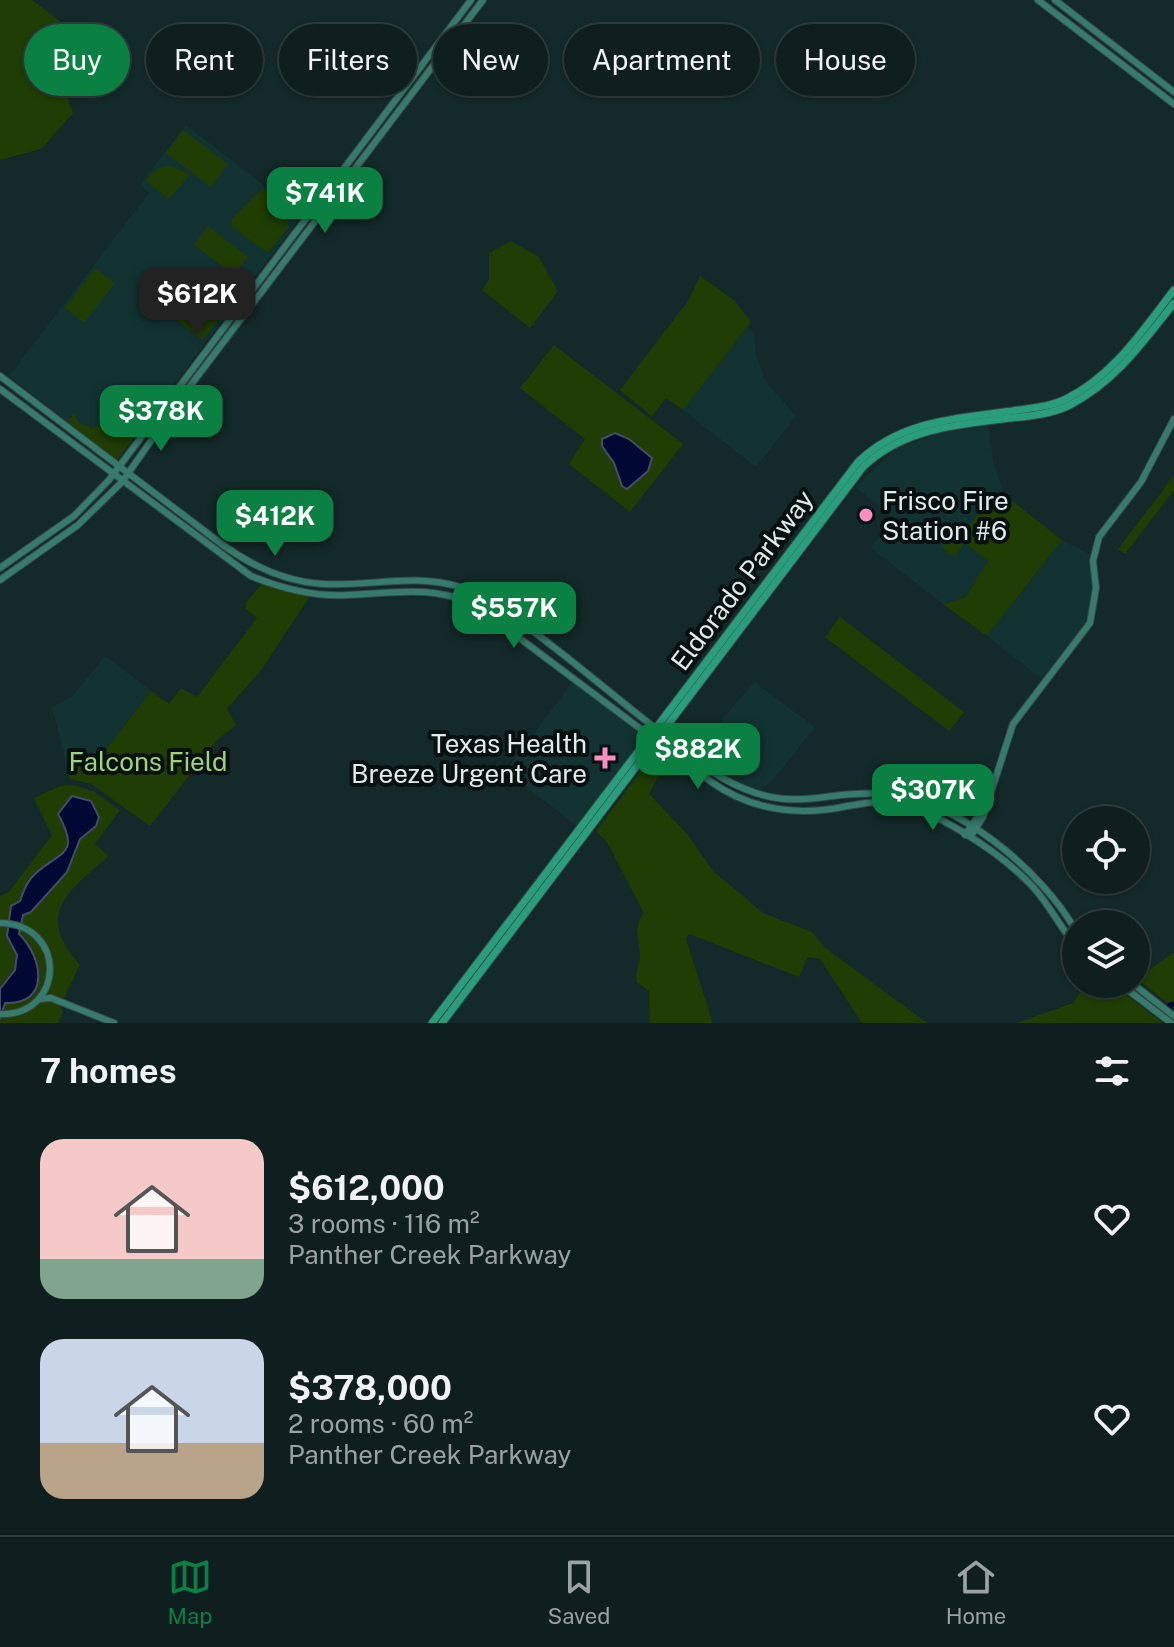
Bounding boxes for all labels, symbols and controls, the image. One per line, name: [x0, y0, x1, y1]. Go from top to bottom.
chip: Buy: [24, 24, 130, 96]
chip: Rent: [146, 24, 263, 96]
chip: Filters: [279, 24, 417, 96]
chip: New: [433, 24, 548, 96]
chip: Apartment: [564, 24, 760, 96]
chip: House: [776, 24, 915, 96]
pin: $741K: [269, 167, 381, 235]
text: $741K: [285, 177, 365, 208]
pin: $612K: [141, 268, 253, 336]
text: $612K: [156, 278, 238, 309]
pin: $378K: [105, 385, 217, 453]
text: $378K: [118, 395, 204, 426]
street label: Eldorado Parkway: [664, 484, 820, 676]
place label: Frisco Fire Station #6: [882, 485, 1009, 546]
pin: $412K: [219, 490, 331, 558]
text: $412K: [234, 500, 316, 531]
marker: Frisco Fire Station #6: [857, 506, 875, 524]
pin: $557K: [458, 582, 570, 650]
text: $557K: [470, 592, 558, 623]
pin: $882K: [642, 723, 754, 791]
place label: Texas Health Breeze Urgent Care: [351, 728, 587, 789]
text: $882K: [654, 733, 742, 764]
park label: Falcons Field: [68, 746, 228, 777]
marker: Texas Health Breeze Urgent Care: [594, 747, 616, 769]
pin: $307K: [877, 764, 989, 832]
text: $307K: [890, 774, 976, 805]
map controls: [1062, 806, 1150, 998]
button: locate: [1062, 806, 1150, 894]
button: layers: [1062, 910, 1150, 998]
icon: filters: [1090, 1049, 1134, 1093]
text: 7 homes: [40, 1051, 177, 1091]
text: $612,000: [288, 1168, 445, 1208]
icon: home: [104, 1171, 200, 1267]
icon: heart: [1090, 1197, 1134, 1241]
text: 3 rooms · 116 m²: [288, 1208, 480, 1239]
text: Panther Creek Parkway: [288, 1239, 571, 1270]
text: $378,000: [288, 1368, 452, 1408]
icon: home: [104, 1371, 200, 1467]
icon: heart: [1090, 1397, 1134, 1441]
text: 2 rooms · 60 m²: [288, 1408, 473, 1439]
text: Panther Creek Parkway: [288, 1439, 571, 1470]
tab: Map: [168, 1555, 212, 1629]
tab: Saved: [548, 1555, 610, 1629]
tab: Home: [946, 1555, 1006, 1629]

